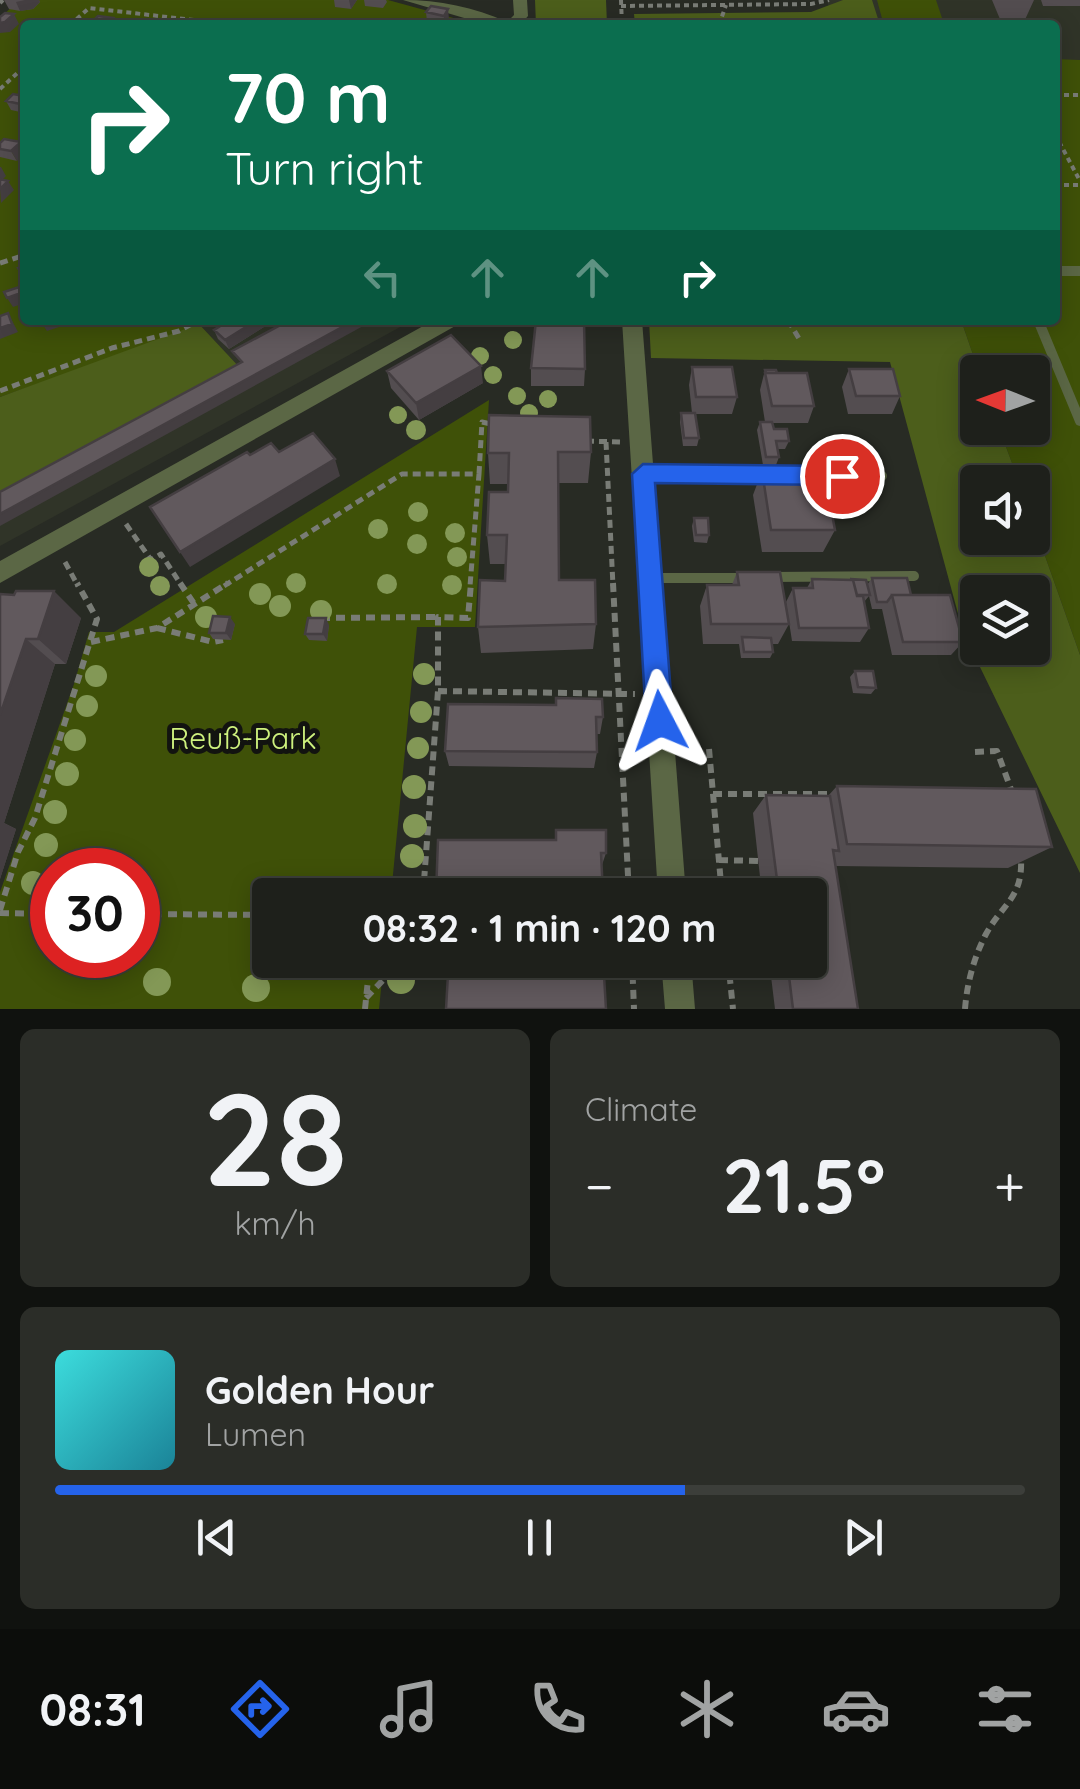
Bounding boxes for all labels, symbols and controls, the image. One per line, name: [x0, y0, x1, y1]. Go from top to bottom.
text: 70 m: [225, 53, 391, 141]
icon: right: [60, 60, 190, 190]
text: Turn right: [225, 140, 424, 196]
icon: left: [355, 250, 410, 305]
icon: ahead: [460, 250, 515, 305]
icon: ahead: [565, 250, 620, 305]
icon: right: [670, 250, 725, 305]
north arrow: [960, 355, 1050, 445]
map controls: [960, 355, 1050, 665]
pin: [800, 434, 885, 519]
icon: arrive: [815, 449, 870, 504]
button: sound: [960, 465, 1050, 555]
button: layers: [960, 575, 1050, 665]
position arrow: [608, 669, 712, 773]
park label: Reuß-Park: [169, 719, 317, 757]
speed limit sign: 30: [30, 848, 160, 978]
text: 08:32 · 1 min · 120 m: [363, 904, 716, 952]
text: 28: [202, 1056, 348, 1219]
text: Climate: [585, 1089, 697, 1129]
text: 21.5°: [722, 1138, 885, 1232]
text: −: [585, 1151, 614, 1220]
text: +: [994, 1151, 1025, 1220]
text: km/h: [234, 1203, 316, 1243]
text: Golden Hour: [205, 1366, 434, 1414]
text: Lumen: [205, 1414, 306, 1454]
icon: previous: [189, 1510, 244, 1565]
icon: pause: [512, 1510, 567, 1565]
icon: next: [836, 1510, 891, 1565]
icon: directions: [225, 1674, 295, 1744]
icon: music: [374, 1674, 444, 1744]
icon: phone: [523, 1674, 593, 1744]
icon: climate: [672, 1674, 742, 1744]
icon: car: [821, 1674, 891, 1744]
icon: filters: [970, 1674, 1040, 1744]
text: 08:31: [40, 1681, 146, 1737]

